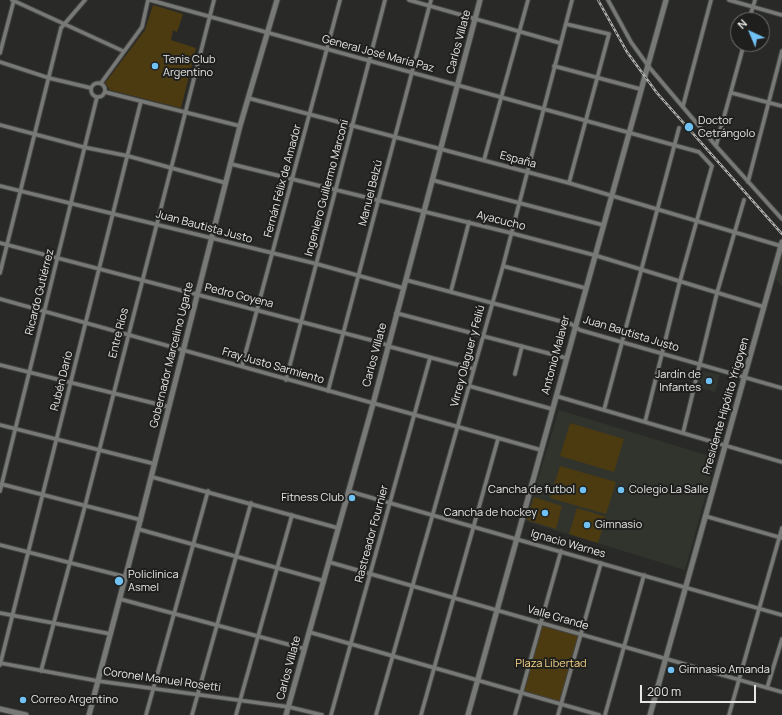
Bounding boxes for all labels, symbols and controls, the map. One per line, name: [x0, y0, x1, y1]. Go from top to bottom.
street label: Carlos Villate: [444, 9, 474, 75]
north arrow: [730, 12, 770, 52]
text: N: [734, 16, 750, 32]
street label: General José María Paz: [320, 33, 436, 75]
place label: Tenis Club Argentino: [163, 53, 216, 79]
marker: Tenis Club Argentino: [150, 61, 160, 71]
place label: Doctor Cetrángolo: [698, 114, 755, 140]
street label: Ingeniero Guillermo Marconi: [302, 118, 352, 258]
marker: Doctor Cetrángolo: [683, 121, 695, 133]
street label: Fernán Félix de Amador: [262, 123, 304, 239]
street label: España: [498, 149, 538, 171]
street label: Manuel Belzú: [356, 159, 386, 227]
street label: Juan Bautista Justo: [154, 208, 254, 246]
street label: Ayacucho: [475, 209, 527, 233]
street label: Ricardo Gutiérrez: [23, 247, 57, 337]
street label: Gobernador Marcelino Ugarte: [147, 281, 197, 429]
street label: Pedro Goyena: [203, 281, 275, 311]
street label: Virrey Olaguer y Feliú: [448, 304, 488, 408]
street label: Entre Ríos: [106, 306, 132, 360]
street label: Juan Bautista Justo: [582, 313, 680, 355]
street label: Antonio Malaver: [539, 314, 573, 396]
street label: Carlos Villate: [360, 322, 390, 388]
street label: Presidente Hipólito Yrigoyen: [700, 336, 752, 476]
street label: Fray Justo Sarmiento: [220, 345, 326, 387]
street label: Rubén Darío: [48, 350, 76, 412]
place label: Jardín de Infantes: [655, 368, 701, 394]
marker: Jardín de Infantes: [704, 376, 714, 386]
place label: Cancha de futbol: [488, 483, 575, 497]
place label: Colegio La Salle: [629, 483, 709, 497]
street label: Rastreador Fournier: [353, 484, 391, 584]
marker: Cancha de futbol: [578, 485, 588, 495]
marker: Colegio La Salle: [616, 485, 626, 495]
place label: Fitness Club: [281, 491, 344, 505]
marker: Fitness Club: [347, 493, 357, 503]
place label: Cancha de hockey: [444, 506, 537, 520]
marker: Cancha de hockey: [540, 508, 550, 518]
place label: Gimnasio: [595, 518, 642, 532]
marker: Gimnasio: [582, 520, 592, 530]
street label: Ignacio Warnes: [529, 527, 607, 561]
place label: Policlinica Asmel: [128, 568, 179, 594]
marker: Policlinica Asmel: [113, 575, 125, 587]
street label: Valle Grande: [526, 603, 590, 633]
street label: Carlos Villate: [274, 635, 304, 701]
park label: Plaza Libertad: [515, 657, 587, 671]
place label: Gimnasio Amanda: [679, 663, 770, 677]
street label: Coronel Manuel Rosetti: [102, 665, 222, 695]
marker: Gimnasio Amanda: [666, 665, 676, 675]
scale bar: [642, 677, 758, 703]
text: 200 m: [647, 683, 681, 700]
place label: Correo Argentino: [31, 693, 118, 707]
marker: Correo Argentino: [18, 695, 28, 705]

